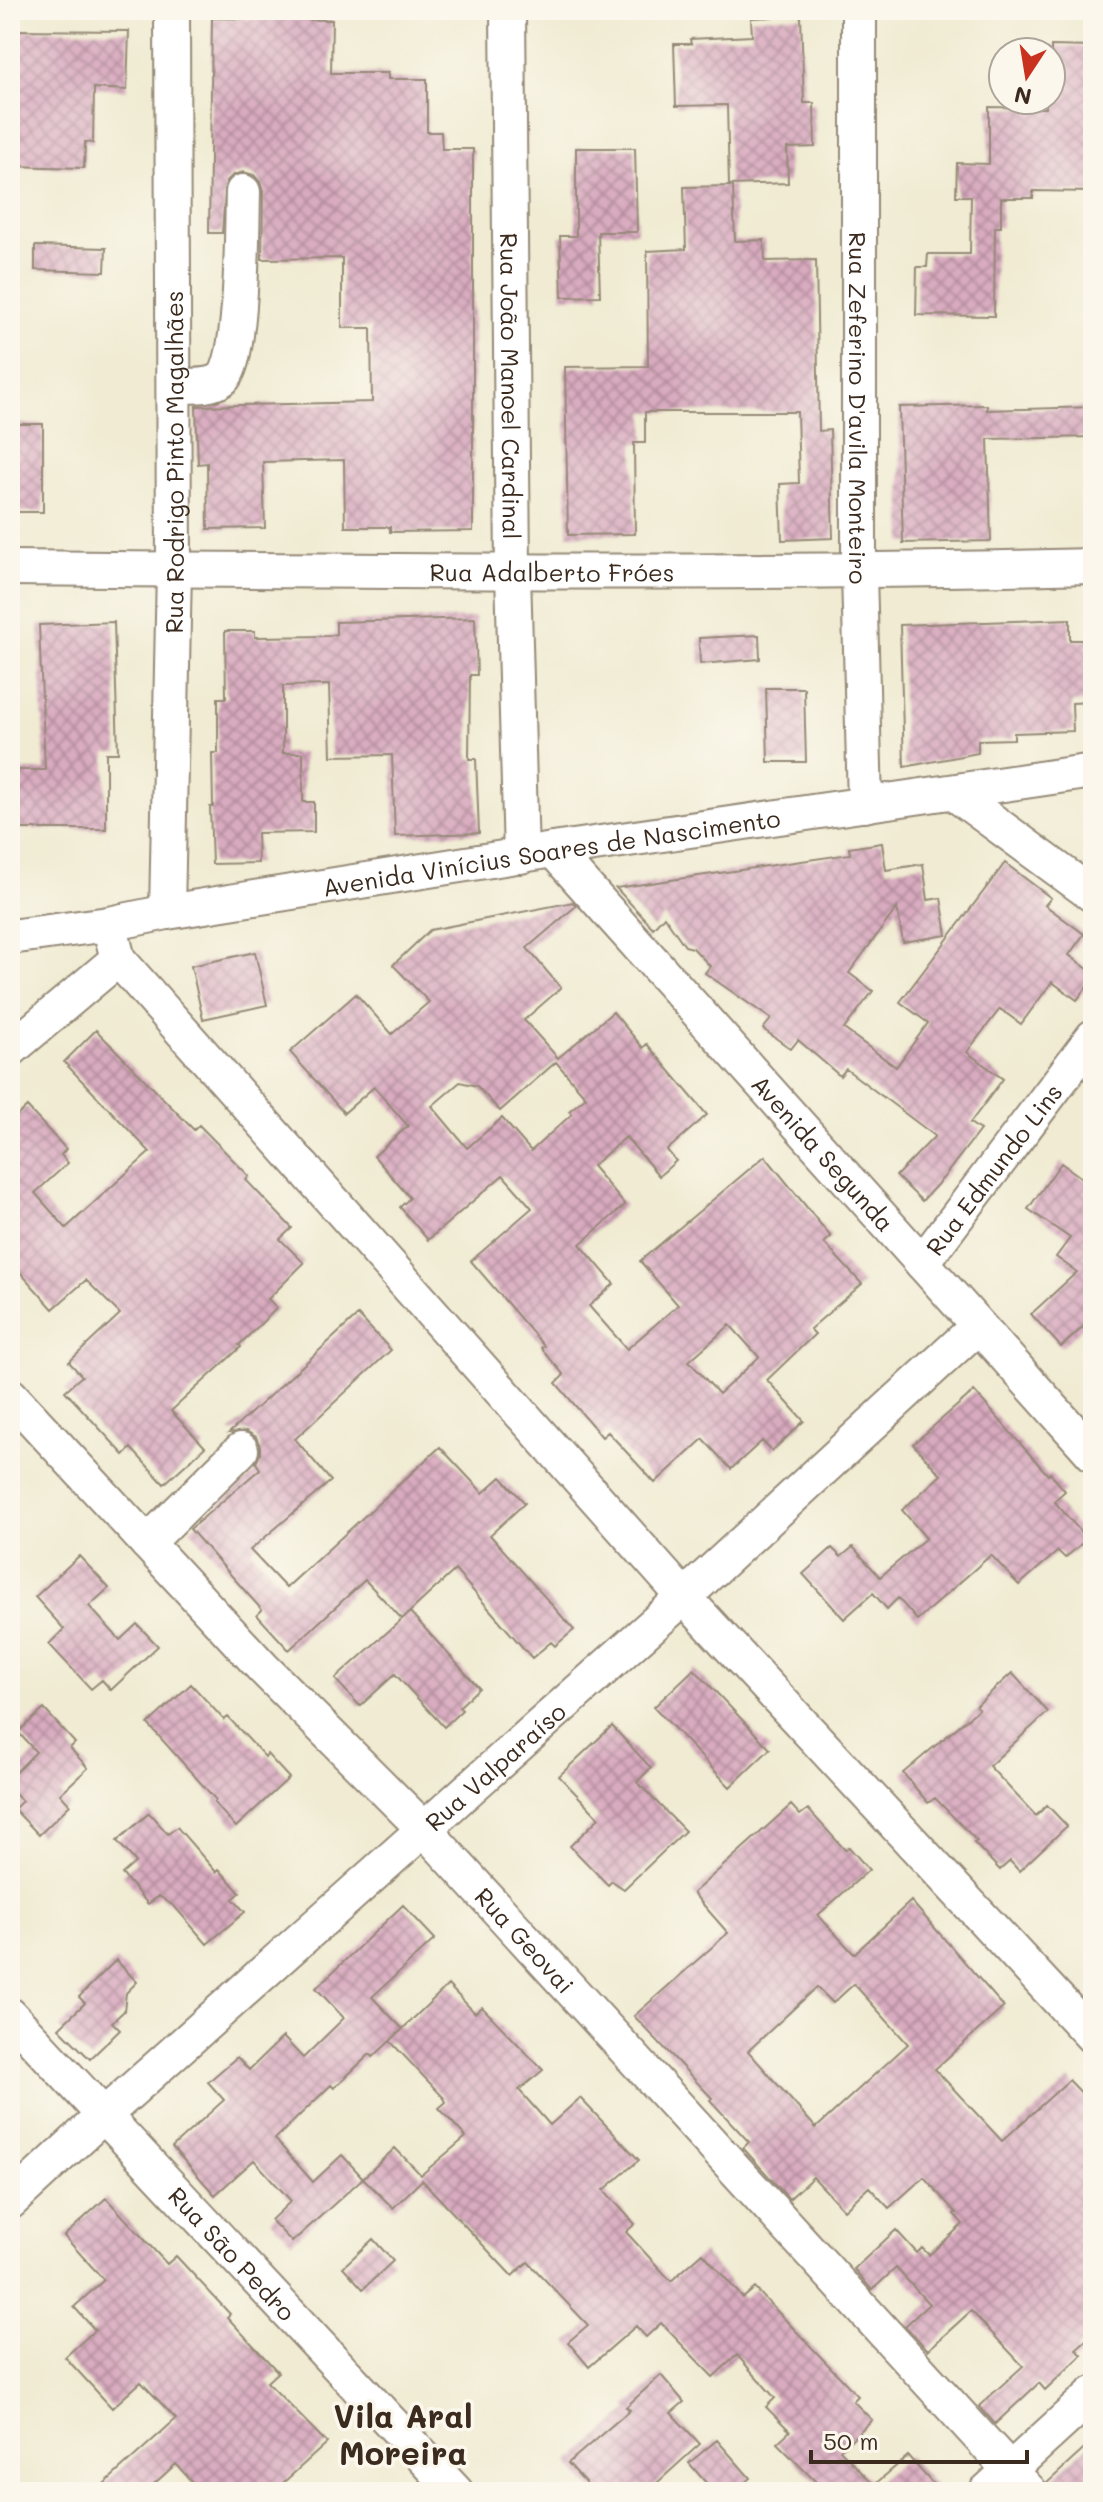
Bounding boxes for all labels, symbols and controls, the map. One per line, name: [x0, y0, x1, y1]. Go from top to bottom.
north arrow: [987, 36, 1067, 116]
text: N: [1012, 80, 1034, 112]
street label: Rua Zeferino D'avila Monteiro: [843, 232, 875, 585]
street label: Rua João Manoel Cardinal: [494, 233, 528, 539]
street label: Rua Rodrigo Pinto Magalhães: [157, 290, 190, 634]
street label: Rua Adalberto Fróes: [429, 556, 674, 587]
street label: Avenida Vinícius Soares de Nascimento: [320, 801, 782, 902]
street label: Avenida Segunda: [746, 1068, 902, 1237]
street label: Rua Edmundo Lins: [918, 1077, 1068, 1261]
street label: Rua Valparaíso: [418, 1695, 571, 1837]
street label: Rua Geovai: [469, 1880, 582, 1999]
street label: Rua São Pedro: [162, 2179, 303, 2327]
district label: Vila Aral Moreira: [333, 2394, 473, 2473]
scale bar: [811, 2414, 1027, 2464]
text: 50 m: [823, 2425, 879, 2456]

